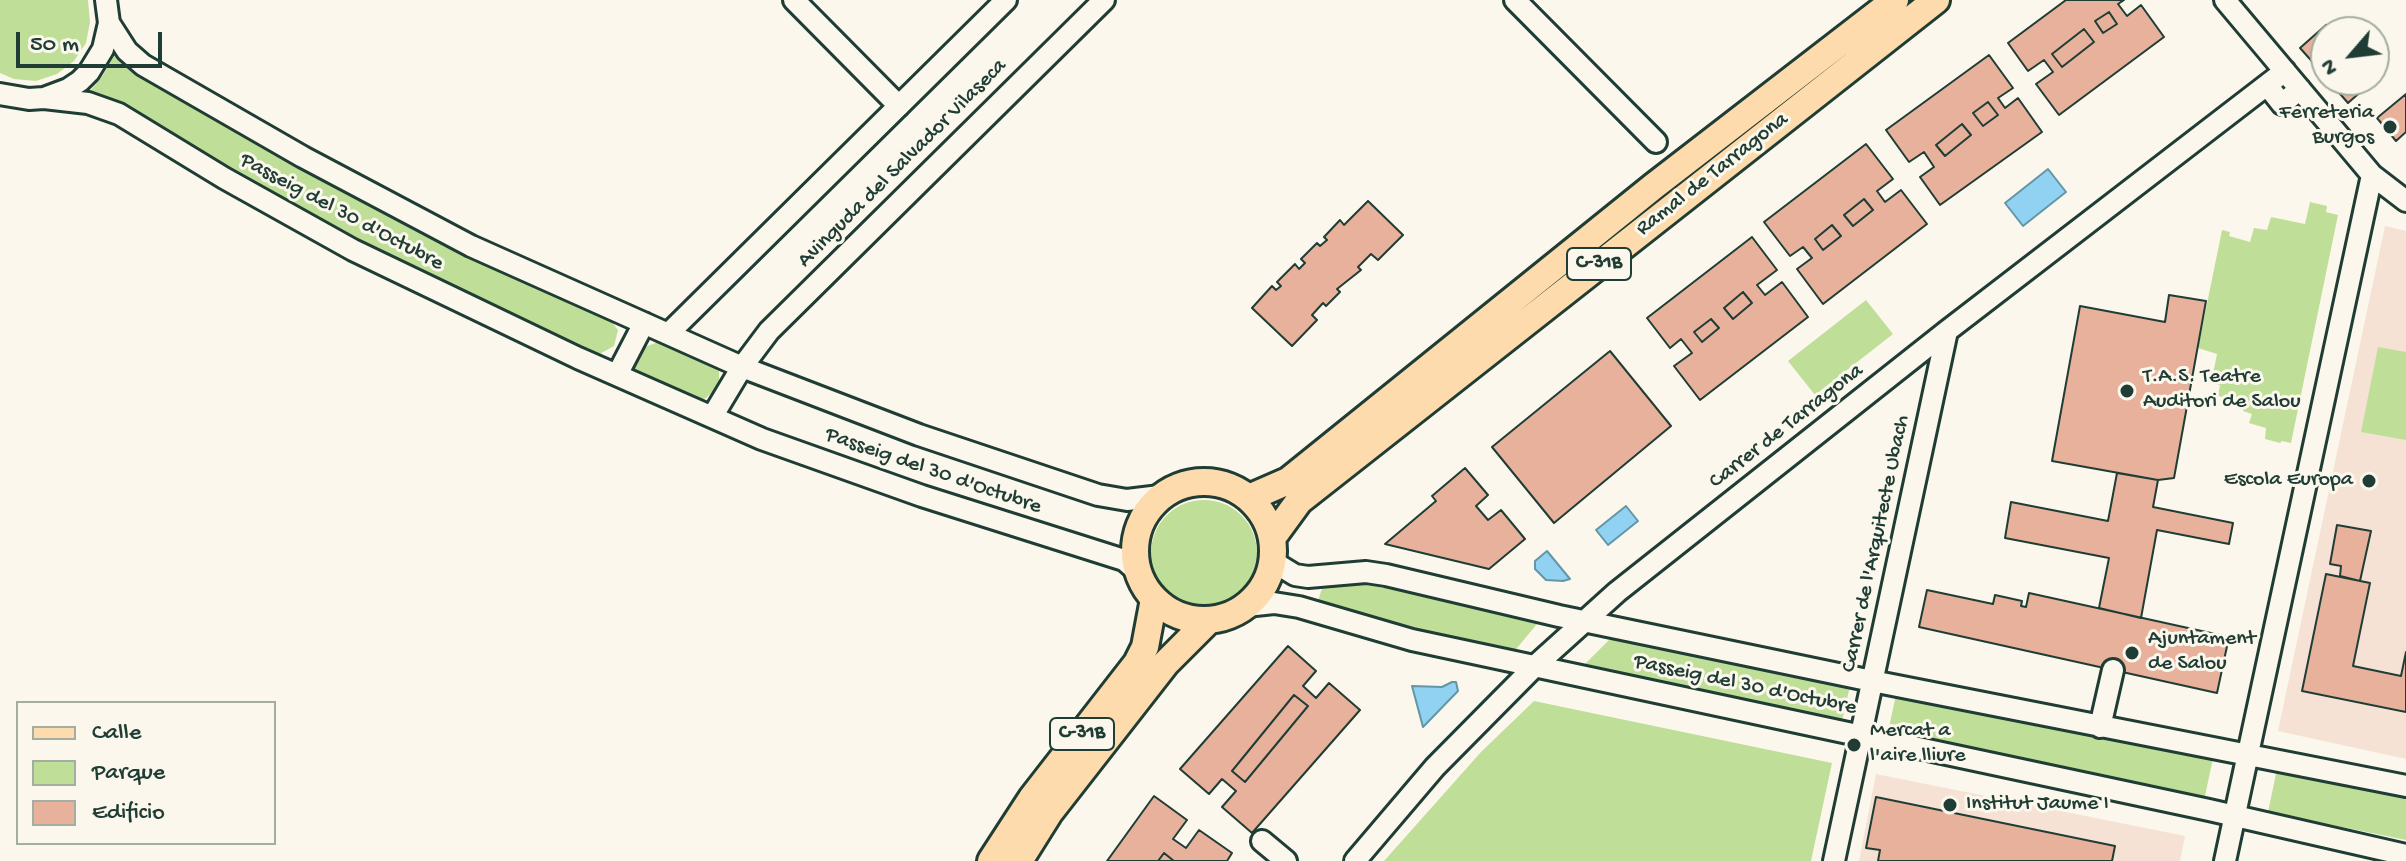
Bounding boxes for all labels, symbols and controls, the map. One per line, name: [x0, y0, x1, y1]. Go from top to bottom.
scale bar: [20, 16, 166, 66]
north arrow: [2310, 16, 2390, 96]
text: 50 m: [30, 31, 79, 60]
street label: Avinguda del Salvador Vilaseca: [793, 54, 1013, 274]
text: N: [2316, 54, 2345, 79]
place label: Ferreteria Burgos: [2279, 101, 2374, 152]
street label: Ramal de Tarragona: [1632, 107, 1794, 243]
marker: Ferreteria Burgos: [2381, 118, 2399, 136]
street label: Passeig del 30 d'Octubre: [235, 148, 447, 278]
road number: C-31B: [1567, 248, 1631, 280]
street label: Carrer de Tarragona: [1705, 359, 1869, 495]
place label: T.A.S. Teatre Auditori de Salou: [2143, 365, 2301, 416]
marker: T.A.S. Teatre Auditori de Salou: [2118, 382, 2136, 400]
street label: Carrer de l'Arquitecte Ubach: [1837, 413, 1917, 675]
street label: Passeig del 30 d'Octubre: [821, 423, 1045, 521]
place label: Escola Europa: [2224, 468, 2353, 494]
marker: Escola Europa: [2360, 472, 2378, 490]
place label: Ajuntament de Salou: [2148, 627, 2256, 678]
marker: Ajuntament de Salou: [2123, 644, 2141, 662]
street label: Passeig del 30 d'Octubre: [1631, 649, 1859, 723]
legend: [16, 701, 276, 845]
road number: C-31B: [1050, 718, 1114, 750]
text: Calle: [92, 719, 141, 748]
place label: Mercat a l'aire lliure: [1870, 719, 1966, 770]
marker: Mercat a l'aire lliure: [1845, 736, 1863, 754]
text: Parque: [92, 759, 165, 788]
place label: Institut Jaume I: [1966, 792, 2109, 818]
marker: Institut Jaume I: [1941, 796, 1959, 814]
text: Edificio: [92, 799, 165, 828]

